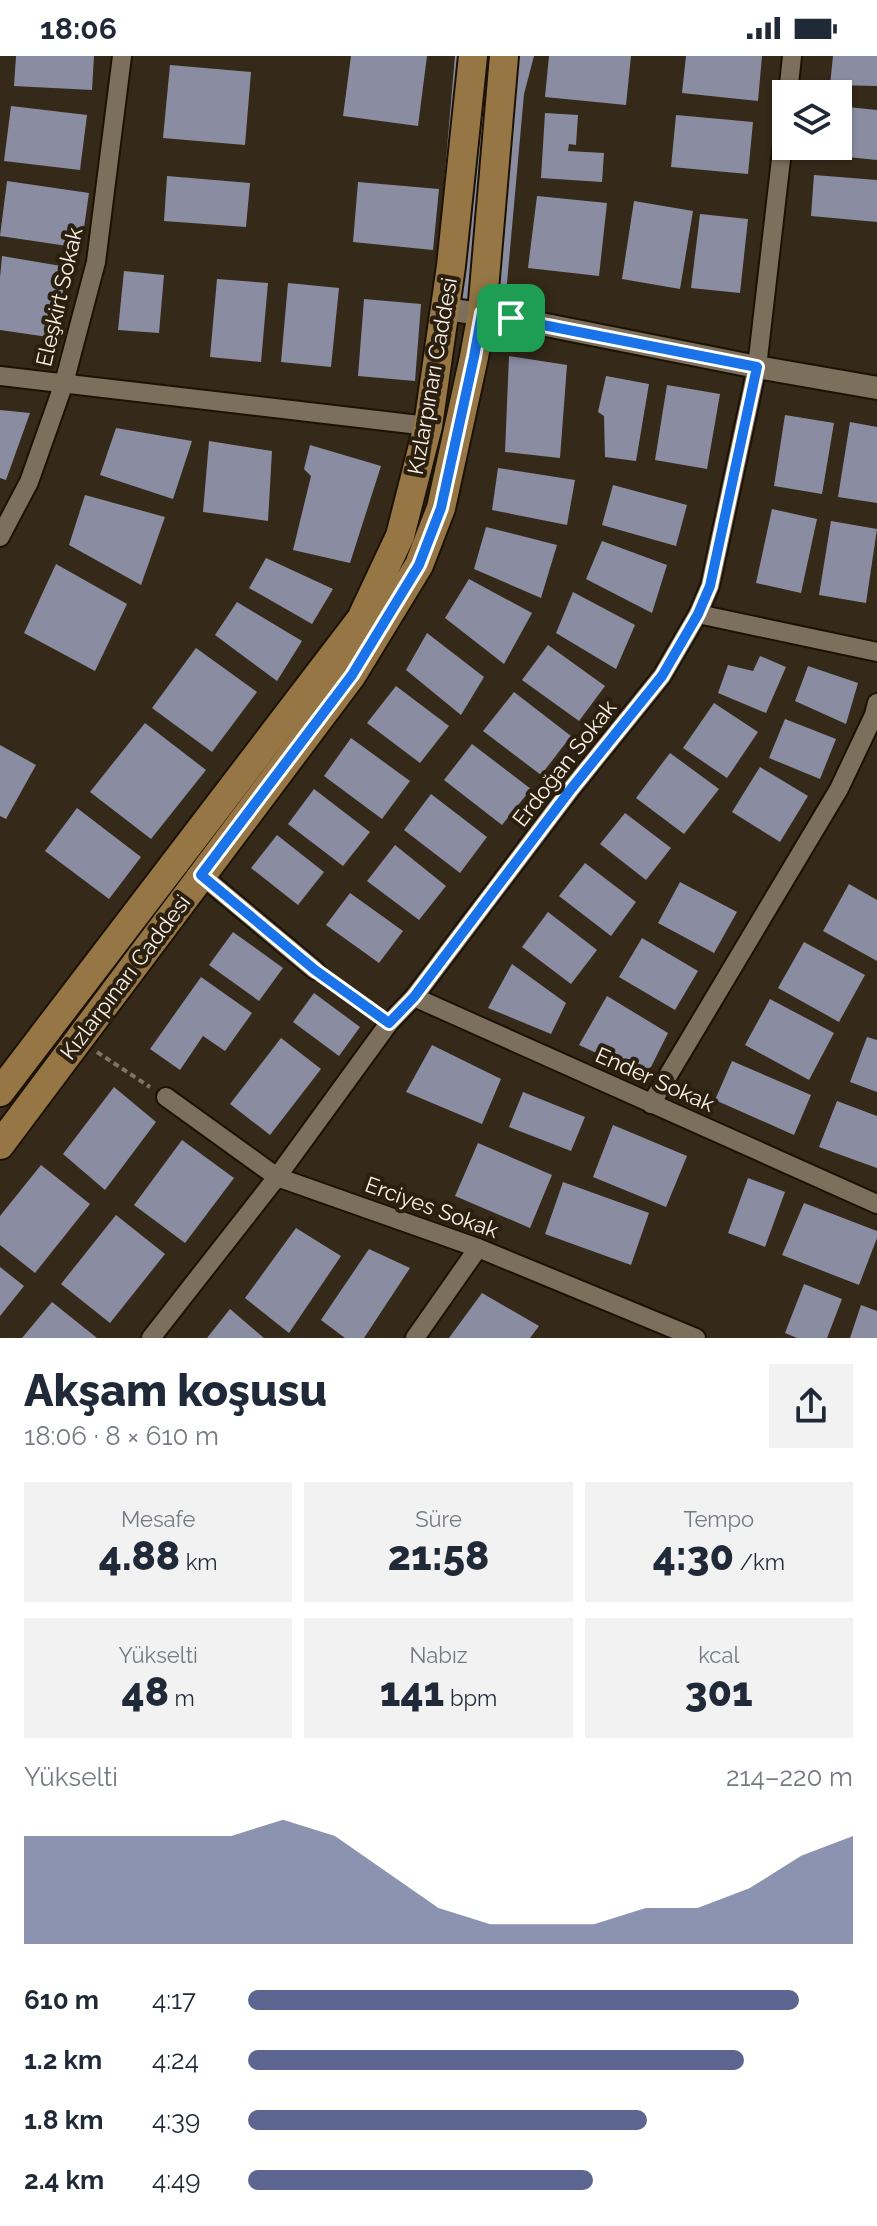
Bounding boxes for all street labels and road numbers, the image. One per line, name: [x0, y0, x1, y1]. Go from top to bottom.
street label: Eleşkirt Sokak: [30, 225, 88, 369]
street label: Kızlarpınarı Caddesi: [402, 275, 462, 477]
street label: Erdoğan Sokak: [507, 694, 622, 831]
street label: Kızlarpınarı Caddesi: [55, 889, 195, 1065]
street label: Ender Sokak: [592, 1041, 719, 1117]
street label: Erciyes Sokak: [362, 1171, 502, 1243]

